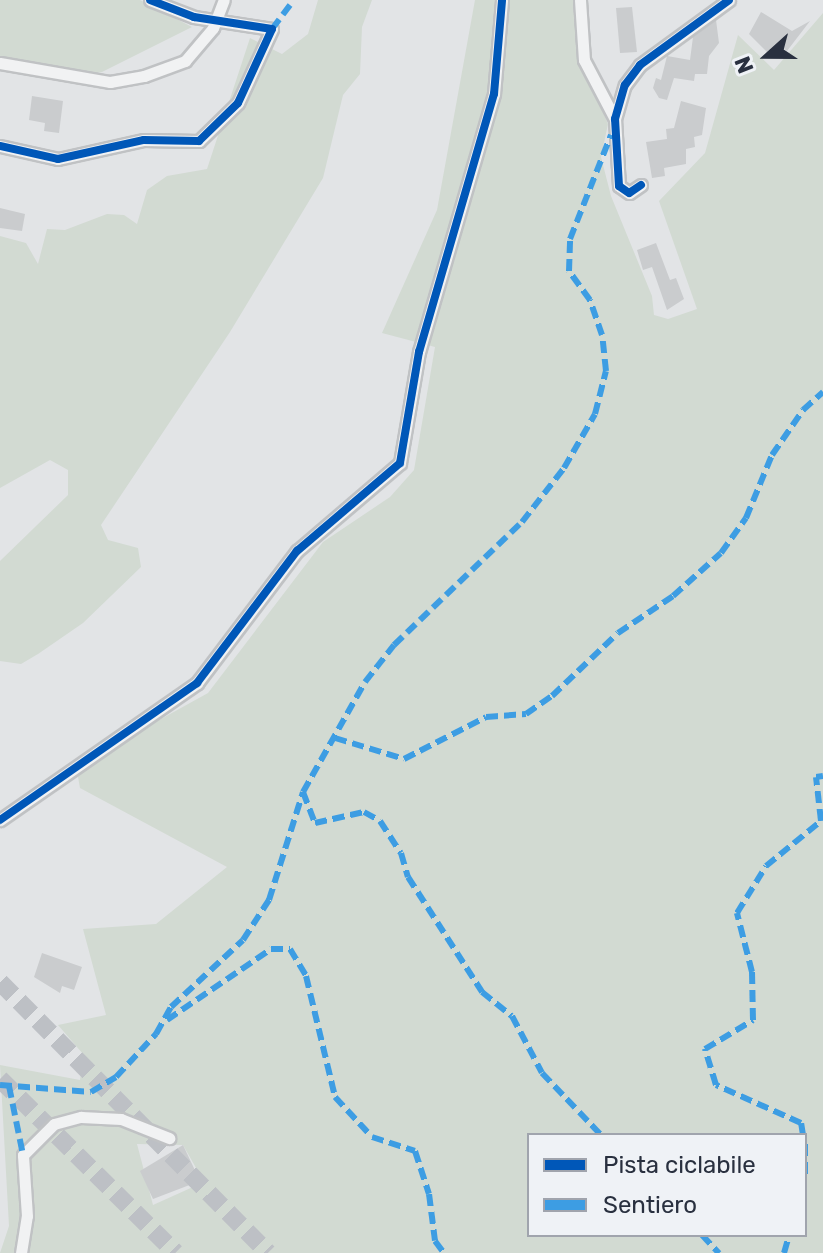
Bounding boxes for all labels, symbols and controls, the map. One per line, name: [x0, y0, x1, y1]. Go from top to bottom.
north arrow: [727, 16, 807, 96]
text: N: [729, 53, 760, 77]
legend: [527, 1133, 807, 1237]
text: Pista ciclabile: [603, 1151, 756, 1179]
text: Sentiero: [603, 1191, 697, 1219]

